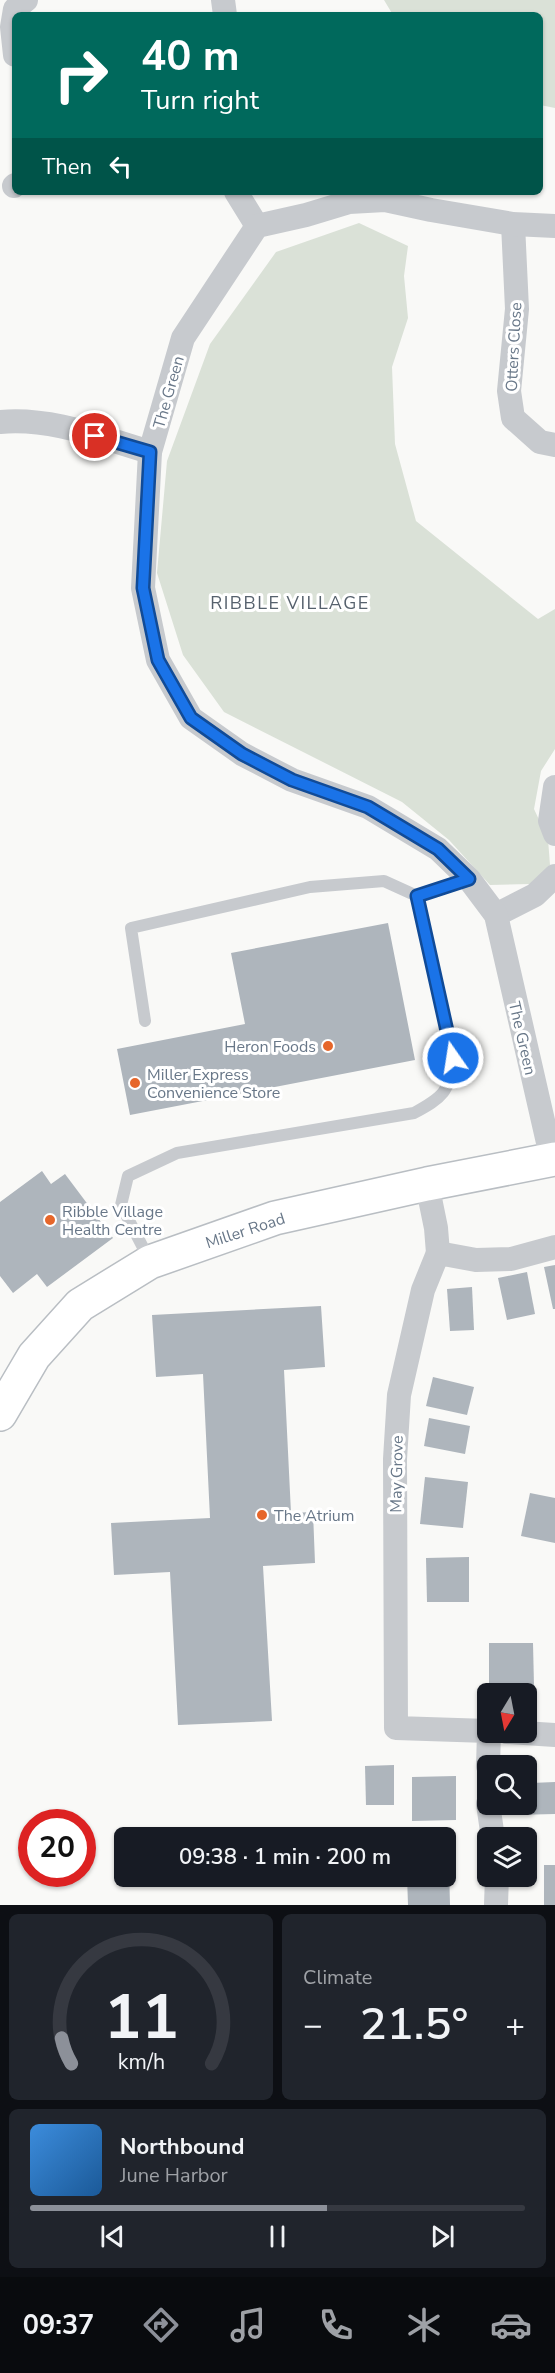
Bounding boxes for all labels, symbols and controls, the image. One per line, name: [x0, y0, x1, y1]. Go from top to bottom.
text: 40 m: [141, 28, 240, 85]
icon: right: [42, 36, 120, 114]
text: Turn right: [141, 82, 259, 119]
icon: left: [104, 150, 137, 183]
text: Then: [42, 152, 92, 182]
street label: Otters Close: [501, 302, 527, 392]
street label: The Green: [148, 353, 190, 431]
pin: [69, 410, 120, 461]
icon: arrive: [78, 419, 111, 452]
district label: RIBBLE VILLAGE: [210, 591, 370, 615]
street label: The Green: [503, 999, 541, 1077]
position arrow: [421, 1026, 485, 1090]
place label: Heron Foods: [224, 1036, 316, 1058]
marker: Heron Foods: [321, 1039, 335, 1053]
place label: Miller Express Convenience Store: [147, 1064, 280, 1104]
marker: Miller Express Convenience Store: [128, 1076, 142, 1090]
place label: Ribble Village Health Centre: [62, 1201, 163, 1241]
street label: Miller Road: [203, 1208, 288, 1254]
marker: Ribble Village Health Centre: [43, 1213, 57, 1227]
street label: May Grove: [385, 1435, 409, 1513]
place label: The Atrium: [274, 1505, 355, 1527]
marker: The Atrium: [255, 1508, 269, 1522]
north arrow: [477, 1683, 537, 1743]
map controls: [477, 1683, 537, 1887]
button: search: [477, 1755, 537, 1815]
speed limit sign: 20: [18, 1809, 96, 1887]
button: layers: [477, 1827, 537, 1887]
text: 09:38 · 1 min · 200 m: [179, 1842, 391, 1872]
text: Climate: [303, 1964, 372, 1991]
text: 11: [104, 1975, 178, 2060]
text: 21.5°: [360, 1994, 468, 2055]
text: −: [303, 2003, 323, 2048]
text: +: [505, 2003, 525, 2048]
text: km/h: [117, 2047, 165, 2077]
text: Northbound: [120, 2132, 244, 2162]
text: June Harbor: [120, 2162, 228, 2189]
icon: previous: [96, 2220, 129, 2253]
icon: pause: [261, 2220, 294, 2253]
icon: next: [426, 2220, 459, 2253]
icon: directions: [140, 2304, 182, 2346]
icon: music: [227, 2304, 269, 2346]
icon: phone: [315, 2304, 357, 2346]
icon: climate: [403, 2304, 445, 2346]
icon: car: [490, 2304, 532, 2346]
text: 09:37: [23, 2307, 94, 2344]

